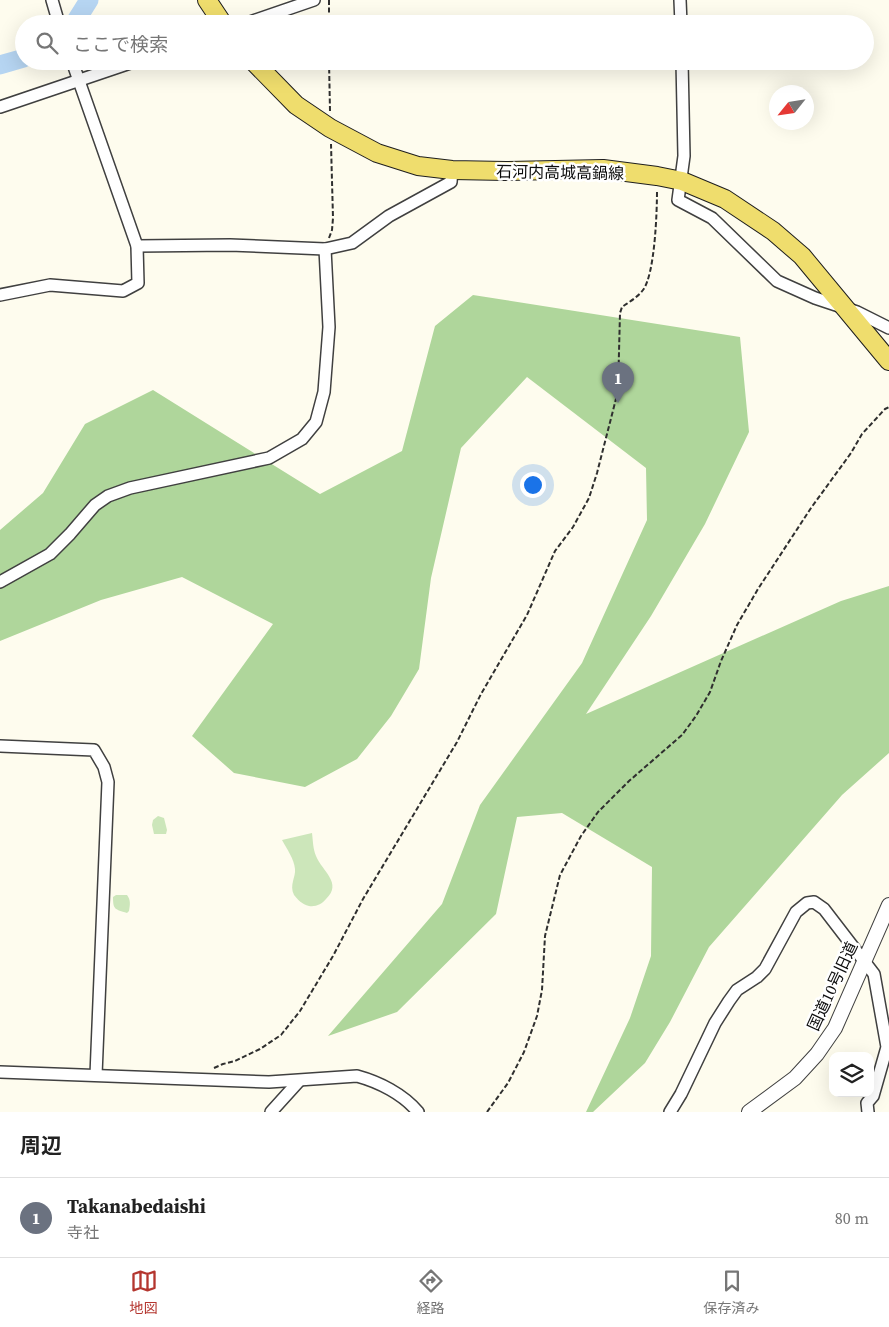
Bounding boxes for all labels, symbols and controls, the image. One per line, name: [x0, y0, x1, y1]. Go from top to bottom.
search box: [15, 15, 874, 70]
icon: search: [33, 29, 61, 57]
text: ここで検索: [73, 31, 168, 57]
north arrow: [769, 85, 814, 130]
street label: 石河内高城高鍋線: [496, 160, 624, 184]
pin: 1: [602, 362, 634, 403]
your location: [520, 472, 546, 498]
street label: 国道10号旧道: [802, 938, 862, 1034]
map controls: [829, 1052, 874, 1097]
button: layers: [829, 1052, 874, 1097]
text: 周辺: [20, 1131, 62, 1160]
text: Takanabedaishi: [67, 1193, 206, 1219]
text: 1: [32, 1207, 40, 1229]
text: 80 m: [835, 1207, 869, 1229]
text: 寺社: [67, 1221, 99, 1243]
tab: 地図: [130, 1267, 158, 1318]
tab: 経路: [417, 1267, 445, 1318]
tab: 保存済み: [704, 1267, 760, 1318]

